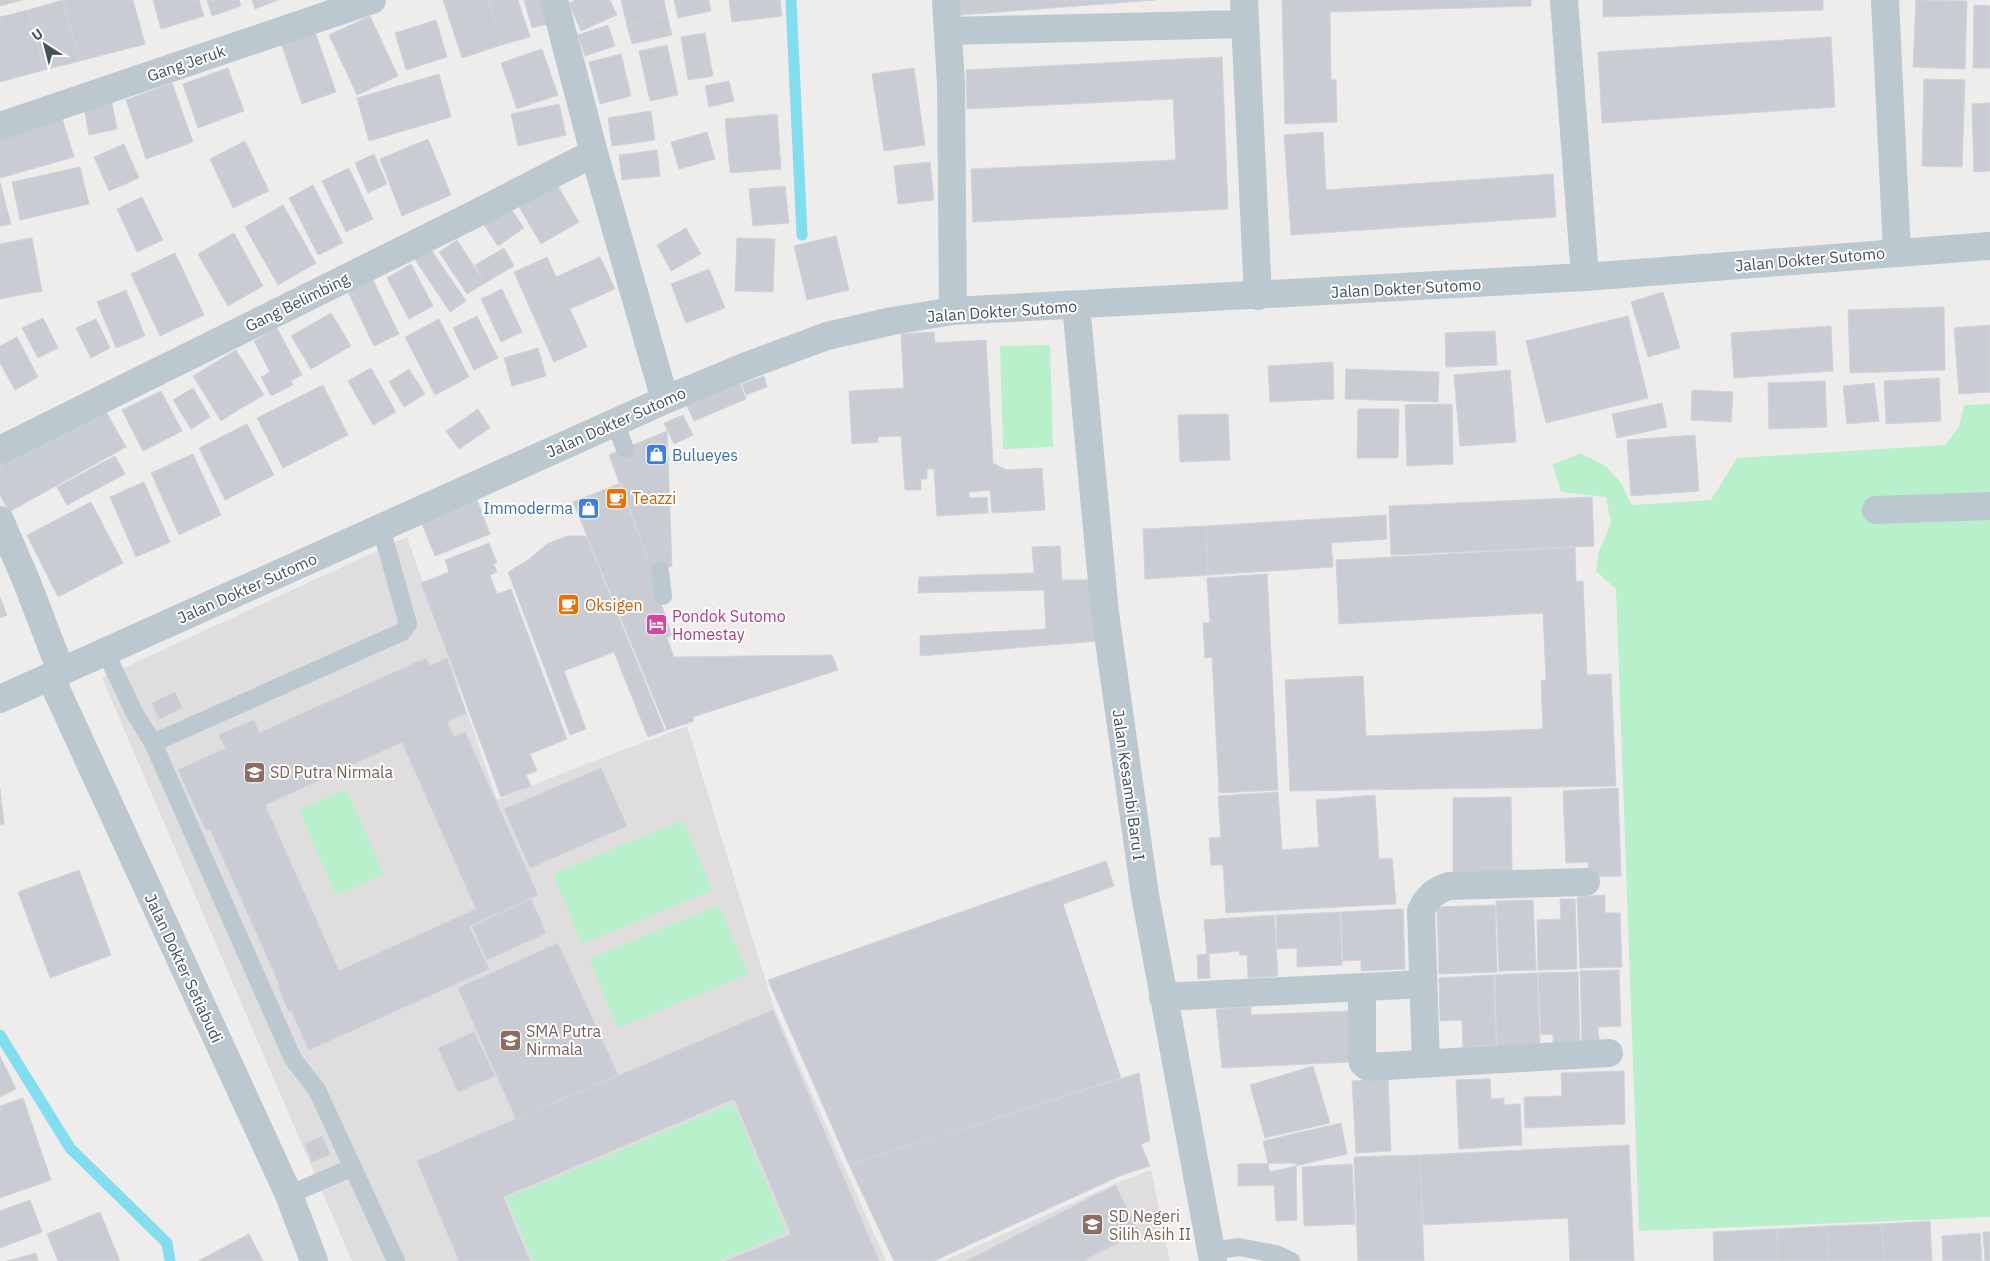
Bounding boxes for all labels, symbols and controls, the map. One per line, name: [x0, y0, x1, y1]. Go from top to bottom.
north arrow: [20, 20, 70, 70]
text: U: [28, 24, 47, 45]
street label: Gang Jeruk: [144, 40, 228, 86]
street label: Jalan Dokter Sutomo: [1734, 242, 1886, 276]
street label: Gang Belimbing: [242, 268, 353, 336]
street label: Jalan Dokter Sutomo: [1330, 274, 1482, 302]
street label: Jalan Dokter Sutomo: [926, 296, 1078, 326]
street label: Jalan Dokter Sutomo: [543, 382, 689, 462]
shop icon: Bulueyes: [644, 443, 668, 467]
place label: Bulueyes: [672, 445, 738, 465]
cafe icon: Teazzi: [604, 486, 628, 510]
place label: Teazzi: [632, 488, 676, 508]
shop icon: Immoderma: [577, 496, 601, 520]
place label: Immoderma: [483, 498, 573, 518]
street label: Jalan Dokter Sutomo: [174, 548, 320, 628]
cafe icon: Oksigen: [557, 593, 581, 617]
place label: Oksigen: [585, 595, 643, 615]
place label: Pondok Sutomo Homestay: [672, 606, 786, 644]
hotel icon: Pondok Sutomo Homestay: [644, 613, 668, 637]
street label: Jalan Kesambi Baru I: [1108, 708, 1150, 862]
school or university icon: SD Putra Nirmala: [242, 760, 266, 784]
place label: SD Putra Nirmala: [270, 762, 393, 782]
street label: Jalan Dokter Setiabudi: [141, 890, 227, 1046]
place label: SMA Putra Nirmala: [526, 1021, 602, 1059]
school or university icon: SMA Putra Nirmala: [498, 1028, 522, 1052]
place label: SD Negeri Silih Asih II: [1109, 1206, 1191, 1244]
school or university icon: SD Negeri Silih Asih II: [1081, 1213, 1105, 1237]

